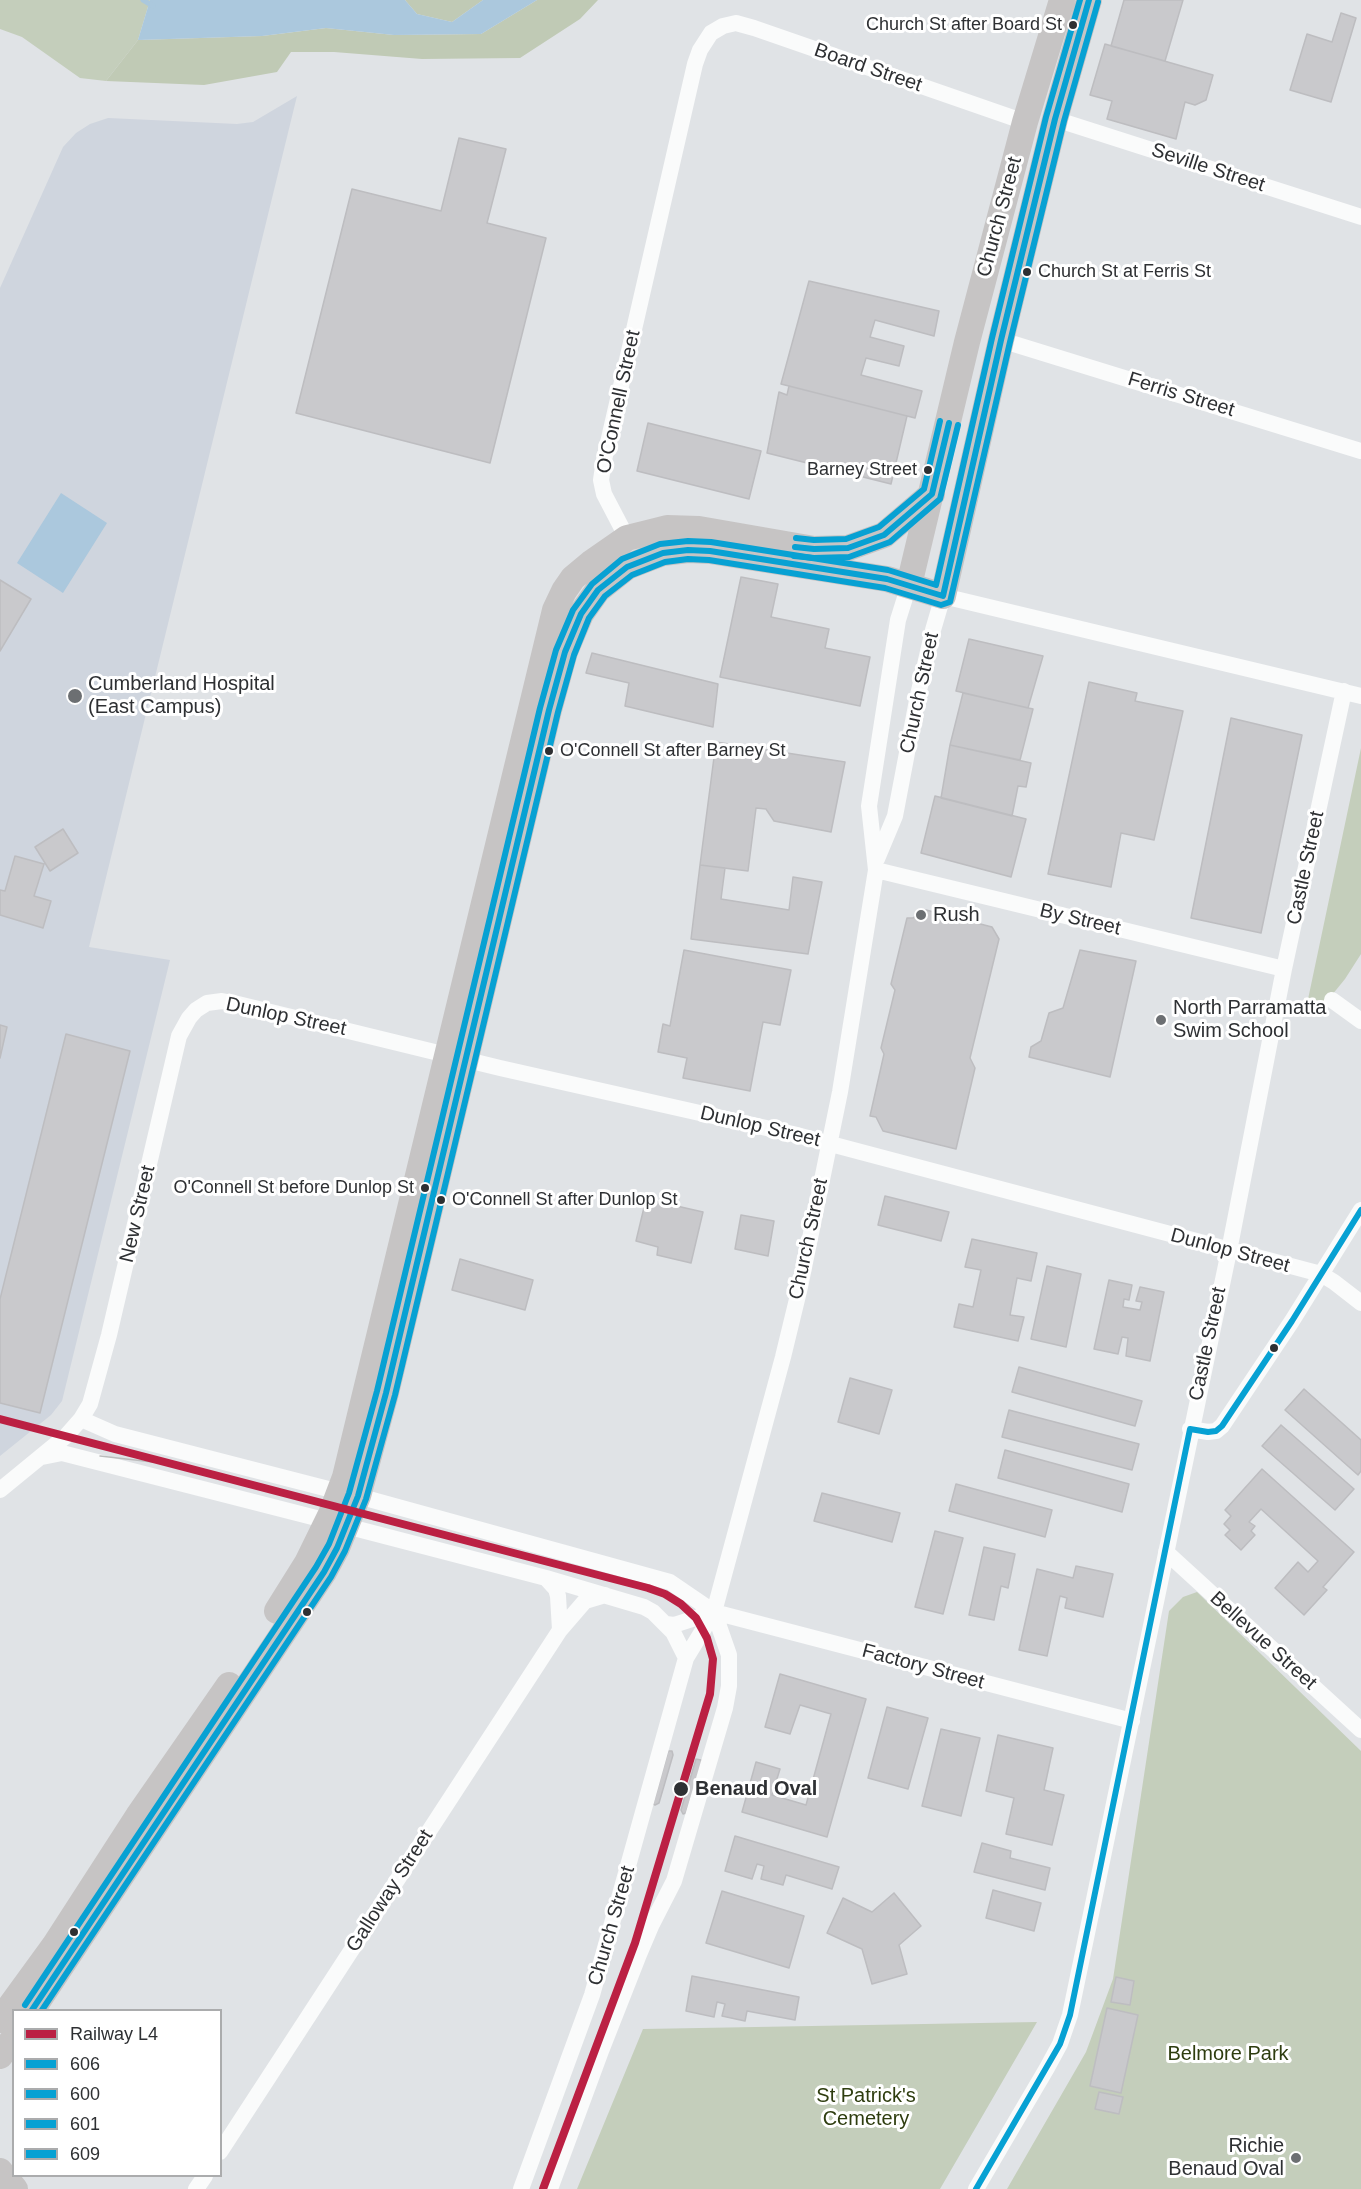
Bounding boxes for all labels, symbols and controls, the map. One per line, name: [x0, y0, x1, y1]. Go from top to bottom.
place label: Church St after Board St: [866, 14, 1062, 36]
marker: Church St after Board St: [1067, 19, 1079, 31]
street label: Board Street: [811, 38, 925, 98]
street label: Seville Street: [1148, 138, 1268, 198]
street label: Church Street: [972, 154, 1028, 280]
place label: Church St at Ferris St: [1038, 261, 1211, 283]
marker: Church St at Ferris St: [1021, 266, 1033, 278]
street label: O'Connell Street: [592, 328, 646, 476]
street label: Ferris Street: [1125, 367, 1237, 423]
place label: Barney Street: [807, 459, 917, 481]
marker: Barney Street: [922, 464, 934, 476]
street label: Church Street: [895, 630, 945, 756]
place label: Cumberland Hospital (East Campus): [88, 672, 275, 719]
marker: Cumberland Hospital (East Campus): [66, 687, 84, 705]
place label: O'Connell St after Barney St: [560, 740, 786, 762]
marker: O'Connell St after Barney St: [543, 745, 555, 757]
street label: Castle Street: [1282, 809, 1330, 927]
street label: By Street: [1037, 899, 1123, 941]
place label: Rush: [933, 903, 980, 927]
marker: Rush: [914, 908, 928, 922]
street label: Dunlop Street: [224, 993, 348, 1041]
place label: North Parramatta Swim School: [1173, 996, 1326, 1043]
marker: North Parramatta Swim School: [1154, 1013, 1168, 1027]
street label: Dunlop Street: [698, 1102, 822, 1152]
street label: New Street: [115, 1163, 161, 1265]
street label: Church Street: [784, 1176, 834, 1302]
place label: O'Connell St before Dunlop St: [173, 1177, 414, 1199]
marker: O'Connell St before Dunlop St: [419, 1182, 431, 1194]
place label: O'Connell St after Dunlop St: [452, 1189, 678, 1211]
marker: O'Connell St after Dunlop St: [435, 1194, 447, 1206]
street label: Dunlop Street: [1168, 1224, 1292, 1278]
street label: Castle Street: [1184, 1285, 1232, 1403]
unlabelled marker: [1268, 1342, 1280, 1354]
street label: Bellevue Street: [1205, 1587, 1321, 1695]
unlabelled marker: [301, 1606, 313, 1618]
street label: Factory Street: [859, 1639, 987, 1695]
place label: Benaud Oval: [695, 1777, 817, 1801]
marker: Benaud Oval: [672, 1780, 690, 1798]
street label: Galloway Street: [341, 1825, 439, 1957]
street label: Church Street: [583, 1863, 641, 1989]
unlabelled marker: [68, 1926, 80, 1938]
legend: [12, 2009, 222, 2177]
text: Railway L4: [70, 2024, 158, 2044]
park label: Belmore Park: [1167, 2042, 1289, 2066]
text: 606: [70, 2054, 100, 2074]
text: 600: [70, 2084, 100, 2104]
park label: St Patrick's Cemetery: [816, 2084, 916, 2131]
text: 601: [70, 2114, 100, 2134]
place label: Richie Benaud Oval: [1168, 2134, 1284, 2181]
text: 609: [70, 2144, 100, 2164]
marker: Richie Benaud Oval: [1289, 2151, 1303, 2165]

